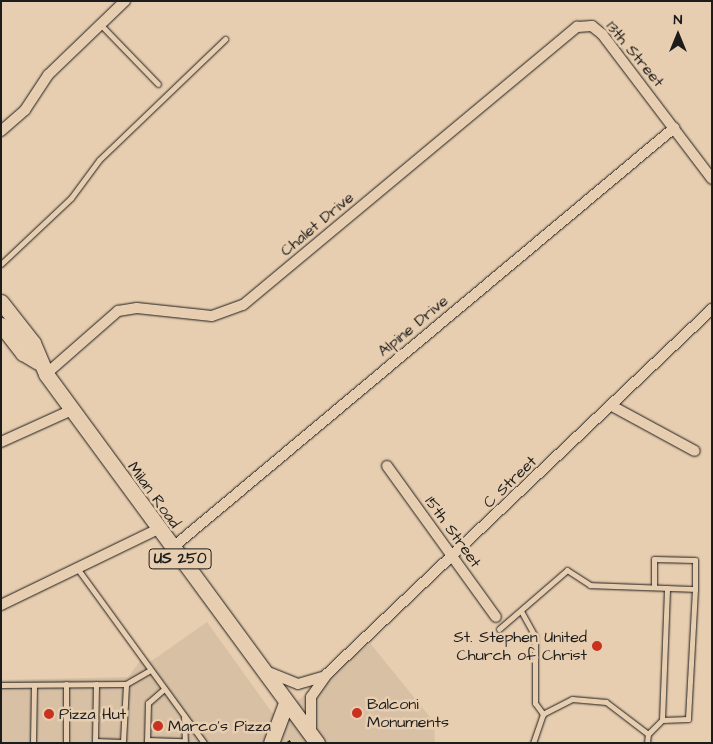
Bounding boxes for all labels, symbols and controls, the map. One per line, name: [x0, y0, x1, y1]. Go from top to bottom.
north arrow: [653, 10, 703, 60]
text: N: [674, 10, 682, 30]
street label: 13th Street: [602, 17, 668, 91]
street label: Chalet Drive: [276, 188, 358, 260]
street label: Alpine Drive: [374, 291, 452, 361]
street label: C Street: [479, 452, 541, 512]
street label: Milan Road: [123, 458, 185, 532]
street label: 15th Street: [421, 493, 485, 571]
road number: US 250: [148, 546, 212, 572]
place label: St. Stephen United Church of Christ: [454, 627, 587, 665]
marker: St. Stephen United Church of Christ: [591, 640, 603, 652]
place label: Balconi Monuments: [367, 694, 449, 732]
place label: Pizza Hut: [59, 704, 126, 724]
marker: Balconi Monuments: [351, 707, 363, 719]
marker: Pizza Hut: [43, 708, 55, 720]
place label: Marco's Pizza: [168, 716, 271, 736]
marker: Marco's Pizza: [152, 720, 164, 732]

